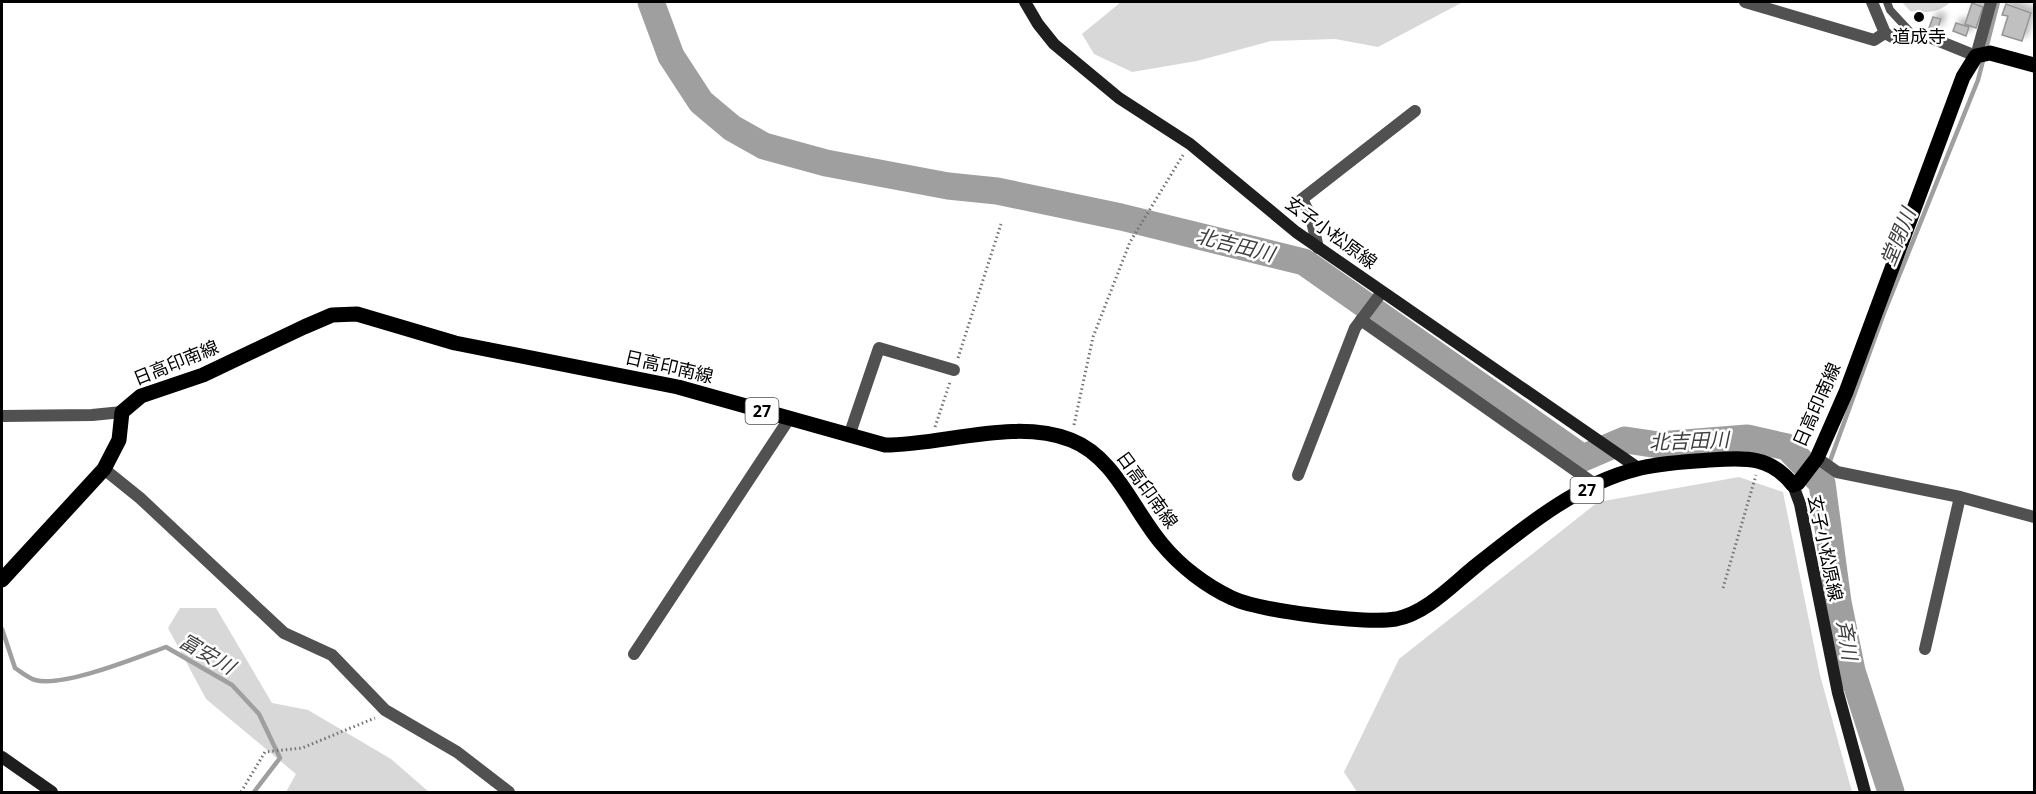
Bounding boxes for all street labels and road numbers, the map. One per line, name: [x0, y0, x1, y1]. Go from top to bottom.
street label: 玄子小松原線: [1281, 191, 1382, 274]
street label: 日高印南線: [129, 334, 222, 390]
street label: 日高印南線: [623, 344, 716, 388]
street label: 日高印南線: [1787, 359, 1845, 451]
road number: 27: [746, 398, 778, 424]
street label: 日高印南線: [1112, 446, 1184, 533]
road number: 27: [1570, 477, 1604, 503]
street label: 玄子小松原線: [1803, 492, 1849, 603]

